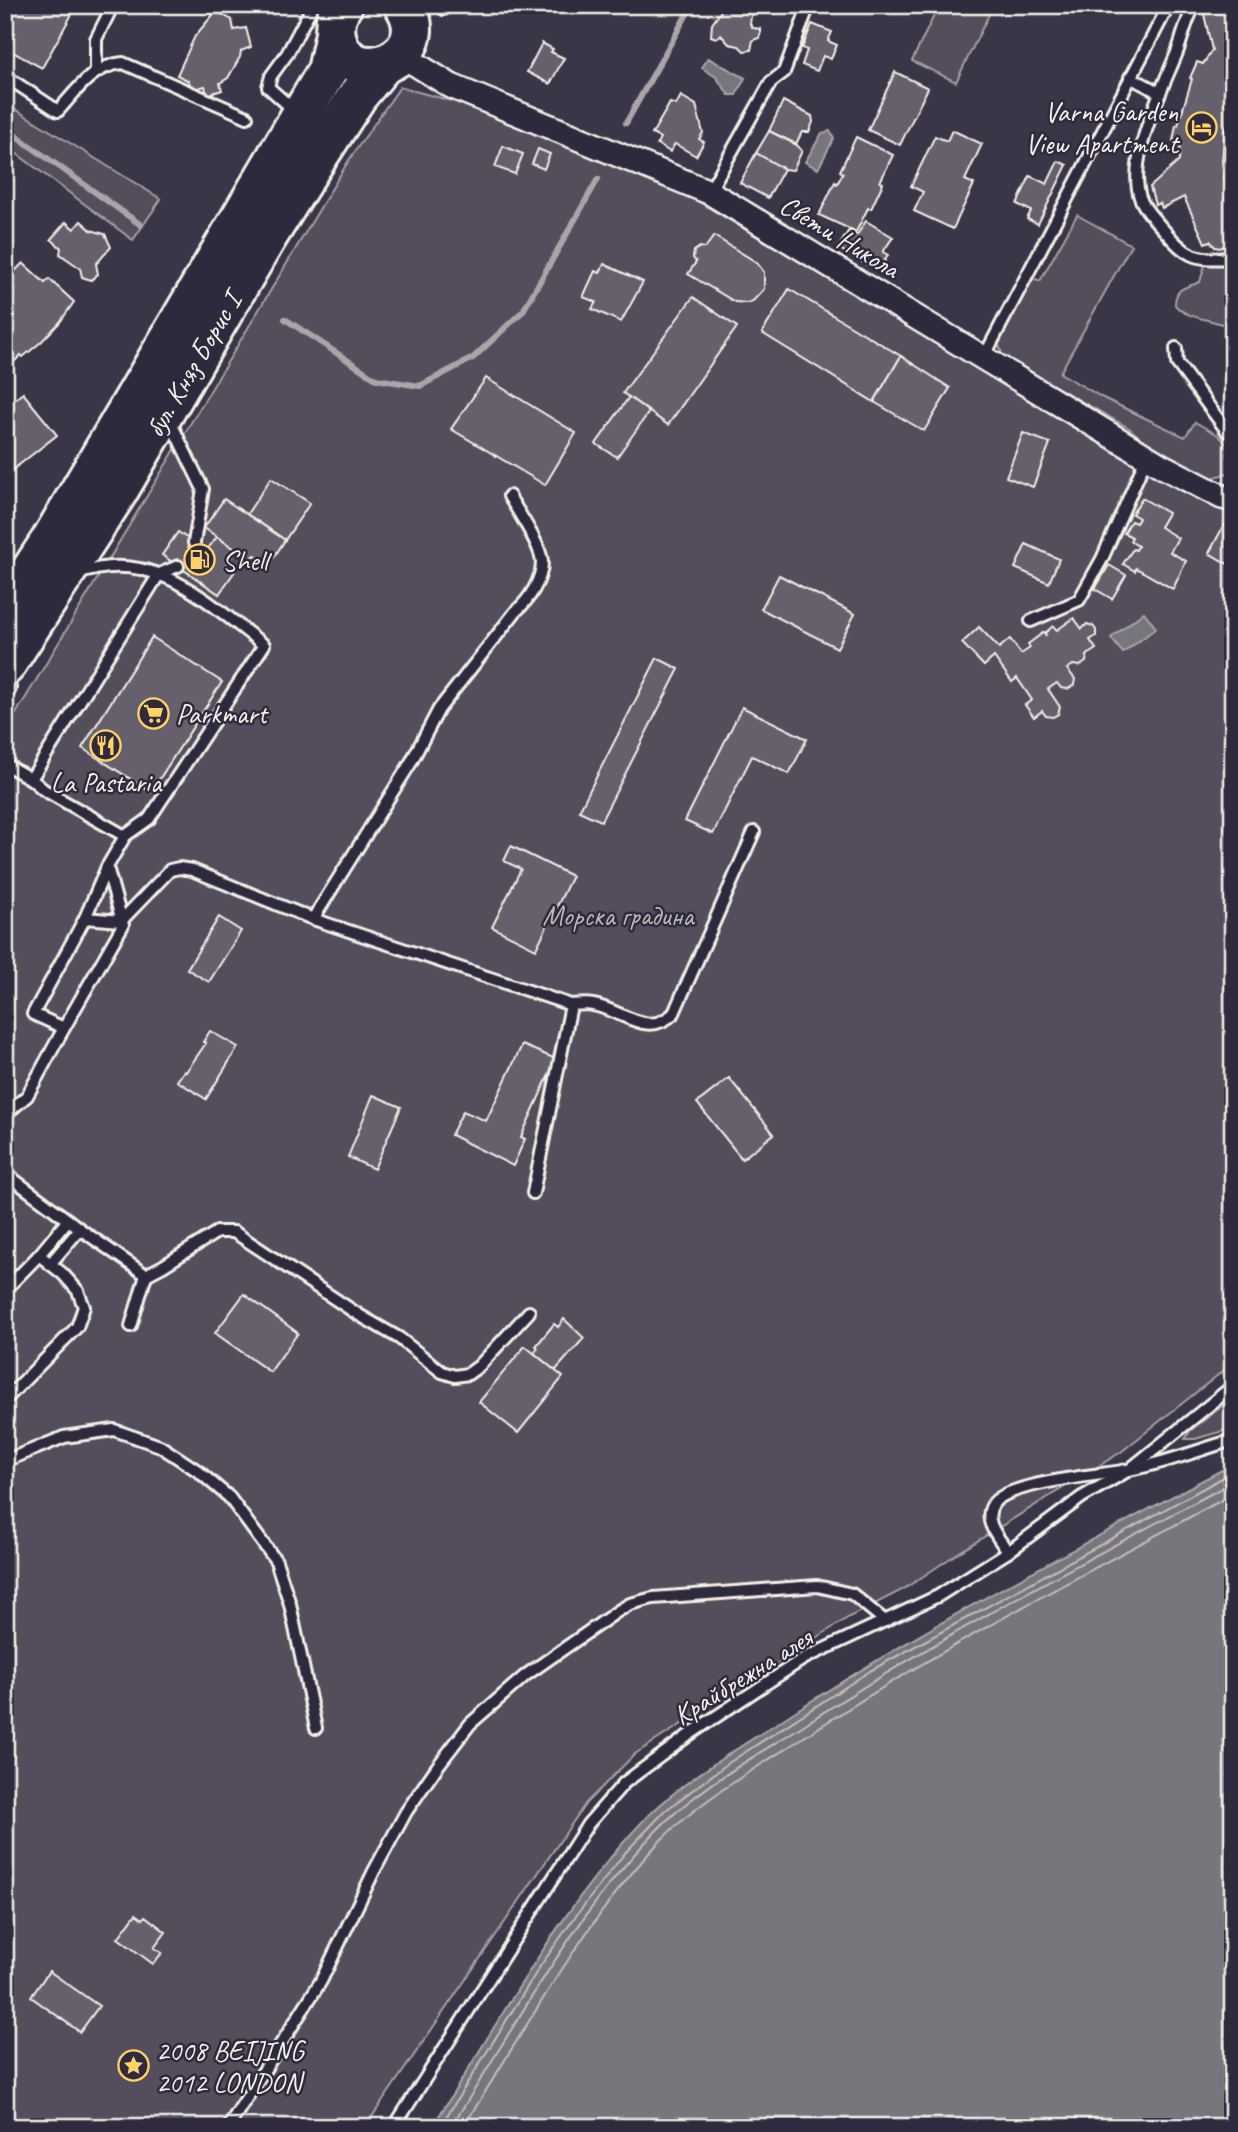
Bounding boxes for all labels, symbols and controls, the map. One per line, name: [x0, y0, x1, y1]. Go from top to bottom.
place label: Varna Garden View Apartment: [1025, 94, 1181, 161]
hotel icon: Varna Garden View Apartment: [1184, 110, 1218, 144]
street label: Свети Никола: [774, 187, 907, 287]
street label: бул. Княз Борис I: [137, 281, 252, 443]
fuel station icon: Shell: [182, 543, 216, 577]
place label: Shell: [222, 543, 273, 578]
supermarket icon: Parkmart: [136, 696, 170, 730]
place label: Parkmart: [176, 696, 269, 731]
restaurant icon: La Pastaria: [89, 728, 123, 762]
place label: La Pastaria: [51, 765, 163, 800]
park label: Морска градина: [543, 898, 695, 933]
street label: Крайбрежна алея: [666, 1619, 820, 1733]
place label: 2008 BEIJING 2012 LONDON: [156, 2033, 307, 2100]
place icon: 2008 BEIJING 2012 LONDON: [116, 2049, 150, 2083]

